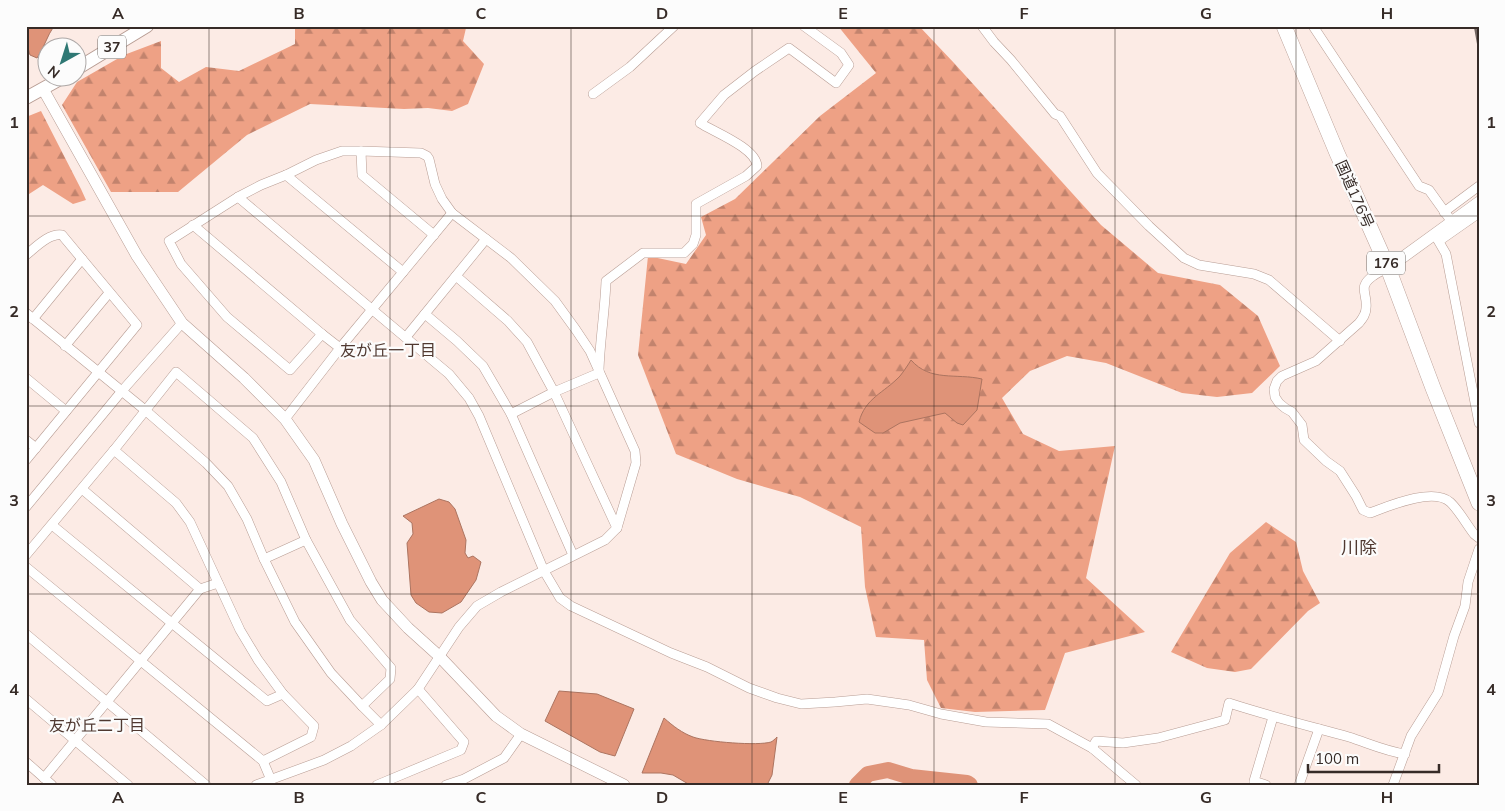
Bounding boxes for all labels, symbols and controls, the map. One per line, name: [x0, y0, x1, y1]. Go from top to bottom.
text: A: [112, 3, 124, 23]
text: B: [293, 3, 305, 23]
text: C: [476, 3, 487, 23]
text: D: [656, 3, 668, 23]
text: E: [838, 3, 848, 23]
text: F: [1019, 3, 1029, 23]
text: G: [1200, 3, 1212, 23]
text: H: [1381, 3, 1393, 23]
road number: 37: [98, 36, 126, 58]
north arrow: [38, 38, 88, 88]
text: N: [44, 62, 64, 82]
text: 1: [9, 112, 19, 132]
text: 1: [1486, 112, 1496, 132]
street label: 国道176号: [1332, 157, 1378, 231]
road number: 176: [1367, 252, 1405, 274]
text: 2: [9, 301, 19, 321]
text: 2: [1486, 301, 1496, 321]
district label: 友が丘一丁目: [340, 340, 436, 360]
text: 3: [9, 490, 19, 510]
text: 3: [1486, 490, 1496, 510]
district label: 川除: [1341, 536, 1377, 559]
text: 4: [9, 679, 19, 699]
text: 4: [1486, 679, 1496, 699]
district label: 友が丘二丁目: [49, 715, 145, 735]
scale bar: [1308, 741, 1439, 773]
text: 100 m: [1315, 749, 1359, 768]
text: A: [112, 787, 124, 807]
text: B: [293, 787, 305, 807]
text: C: [476, 787, 487, 807]
text: D: [656, 787, 668, 807]
text: E: [838, 787, 848, 807]
text: F: [1019, 787, 1029, 807]
text: G: [1200, 787, 1212, 807]
text: H: [1381, 787, 1393, 807]

